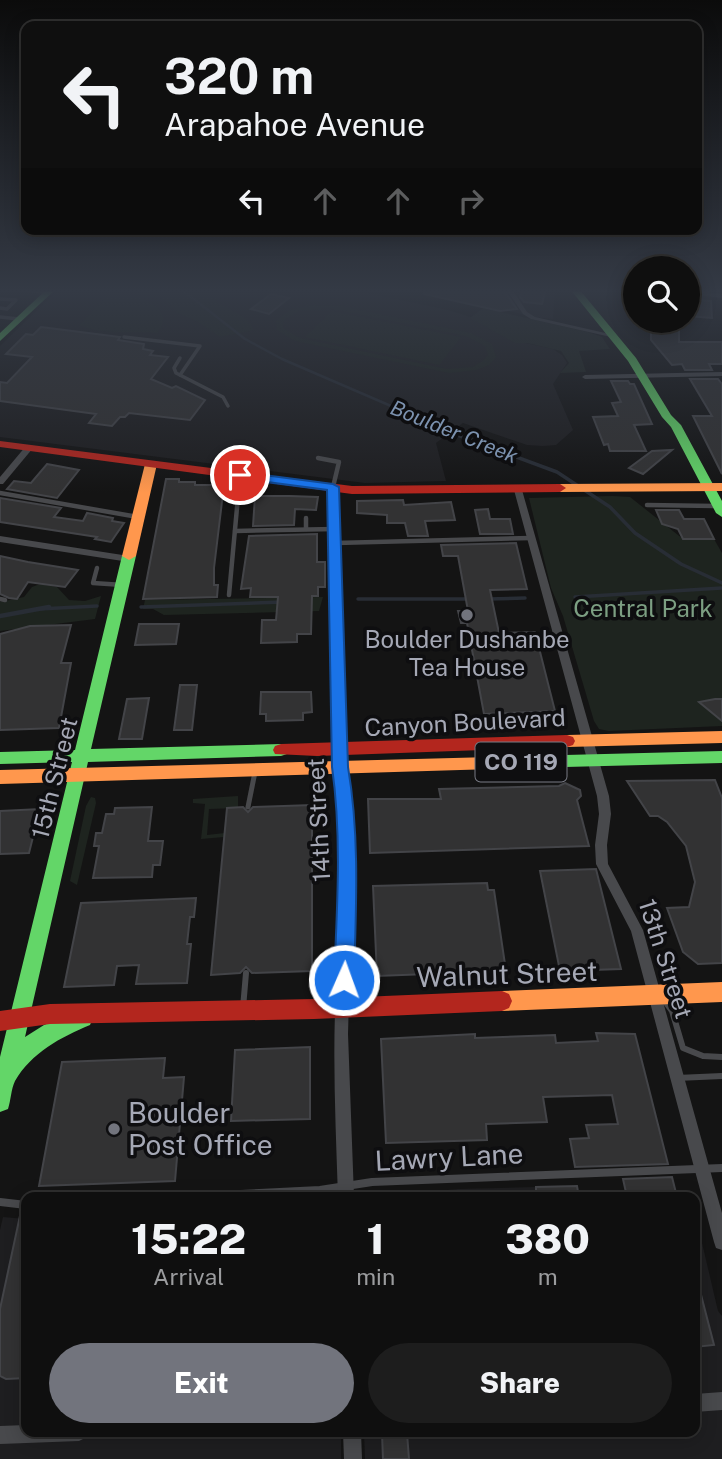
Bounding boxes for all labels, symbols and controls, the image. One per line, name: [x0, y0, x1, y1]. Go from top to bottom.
text: 320 m: [164, 47, 314, 105]
icon: left: [49, 49, 140, 140]
text: Arapahoe Avenue: [164, 106, 425, 143]
icon: left: [233, 182, 271, 220]
icon: ahead: [306, 182, 344, 220]
icon: ahead: [379, 182, 417, 220]
icon: right: [452, 182, 490, 220]
map controls: [623, 256, 700, 333]
button: search: [623, 256, 700, 333]
water label: Boulder Creek: [387, 395, 522, 469]
pin: [210, 445, 270, 505]
icon: arrive: [221, 456, 259, 494]
park label: Central Park: [573, 594, 713, 622]
marker: Boulder Dushanbe Tea House: [459, 607, 475, 623]
place label: Boulder Dushanbe Tea House: [364, 625, 570, 681]
street label: Canyon Boulevard: [364, 703, 566, 741]
street label: 15th Street: [25, 714, 83, 841]
road number: CO 119: [476, 742, 566, 782]
street label: 14th Street: [301, 757, 335, 883]
street label: 13th Street: [633, 895, 698, 1022]
position arrow: [307, 943, 381, 1017]
street label: Walnut Street: [416, 954, 598, 993]
place label: Boulder Post Office: [128, 1096, 273, 1161]
marker: Boulder Post Office: [106, 1121, 122, 1137]
street label: Lawry Lane: [374, 1136, 524, 1177]
text: 15:22: [131, 1214, 246, 1263]
text: 1: [367, 1214, 385, 1263]
text: 380: [505, 1214, 590, 1263]
text: Arrival: [153, 1263, 224, 1290]
text: min: [356, 1263, 395, 1290]
text: m: [538, 1263, 558, 1290]
button: Exit: [49, 1343, 354, 1423]
button: Share: [368, 1343, 672, 1423]

